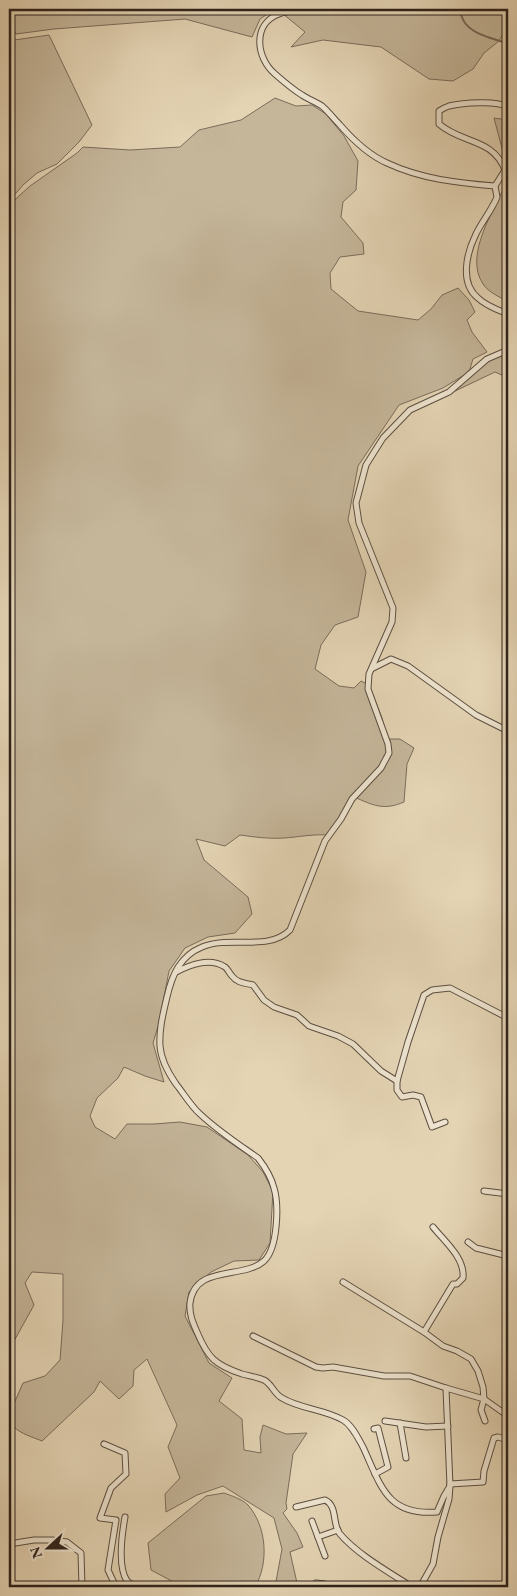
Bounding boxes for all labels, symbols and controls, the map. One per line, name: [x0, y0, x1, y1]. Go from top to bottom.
north arrow: [22, 1524, 72, 1574]
text: N: [25, 1544, 46, 1561]

